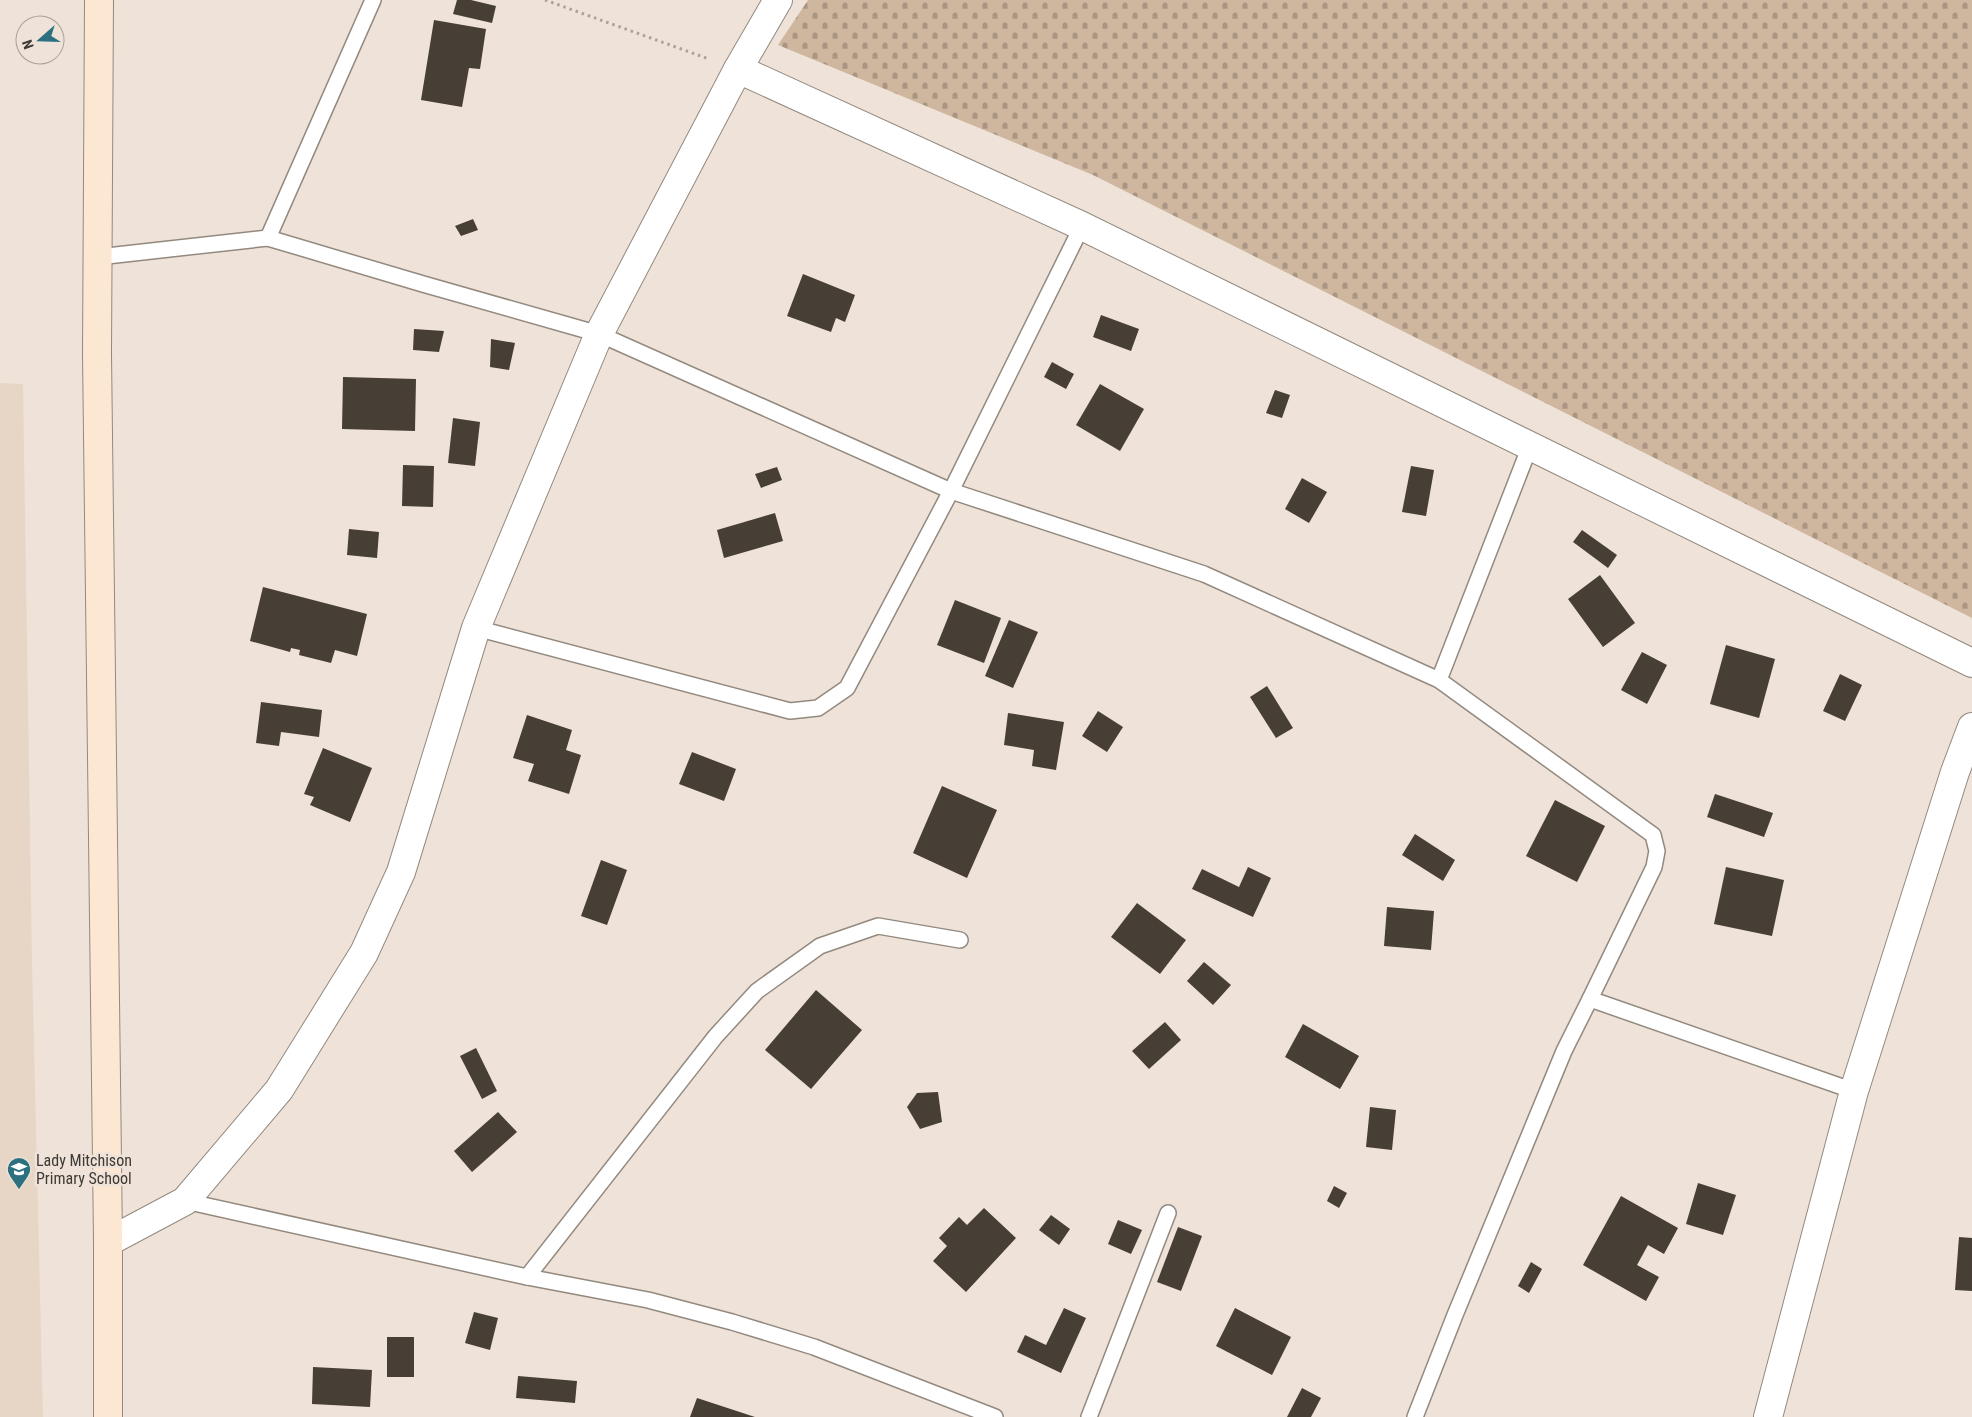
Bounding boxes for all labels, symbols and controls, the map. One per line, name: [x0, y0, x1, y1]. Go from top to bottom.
north arrow: [15, 15, 65, 65]
text: N: [19, 38, 37, 51]
place label: Lady Mitchison Primary School: [36, 1151, 132, 1188]
school or university icon: Lady Mitchison Primary School: [6, 1156, 32, 1190]

